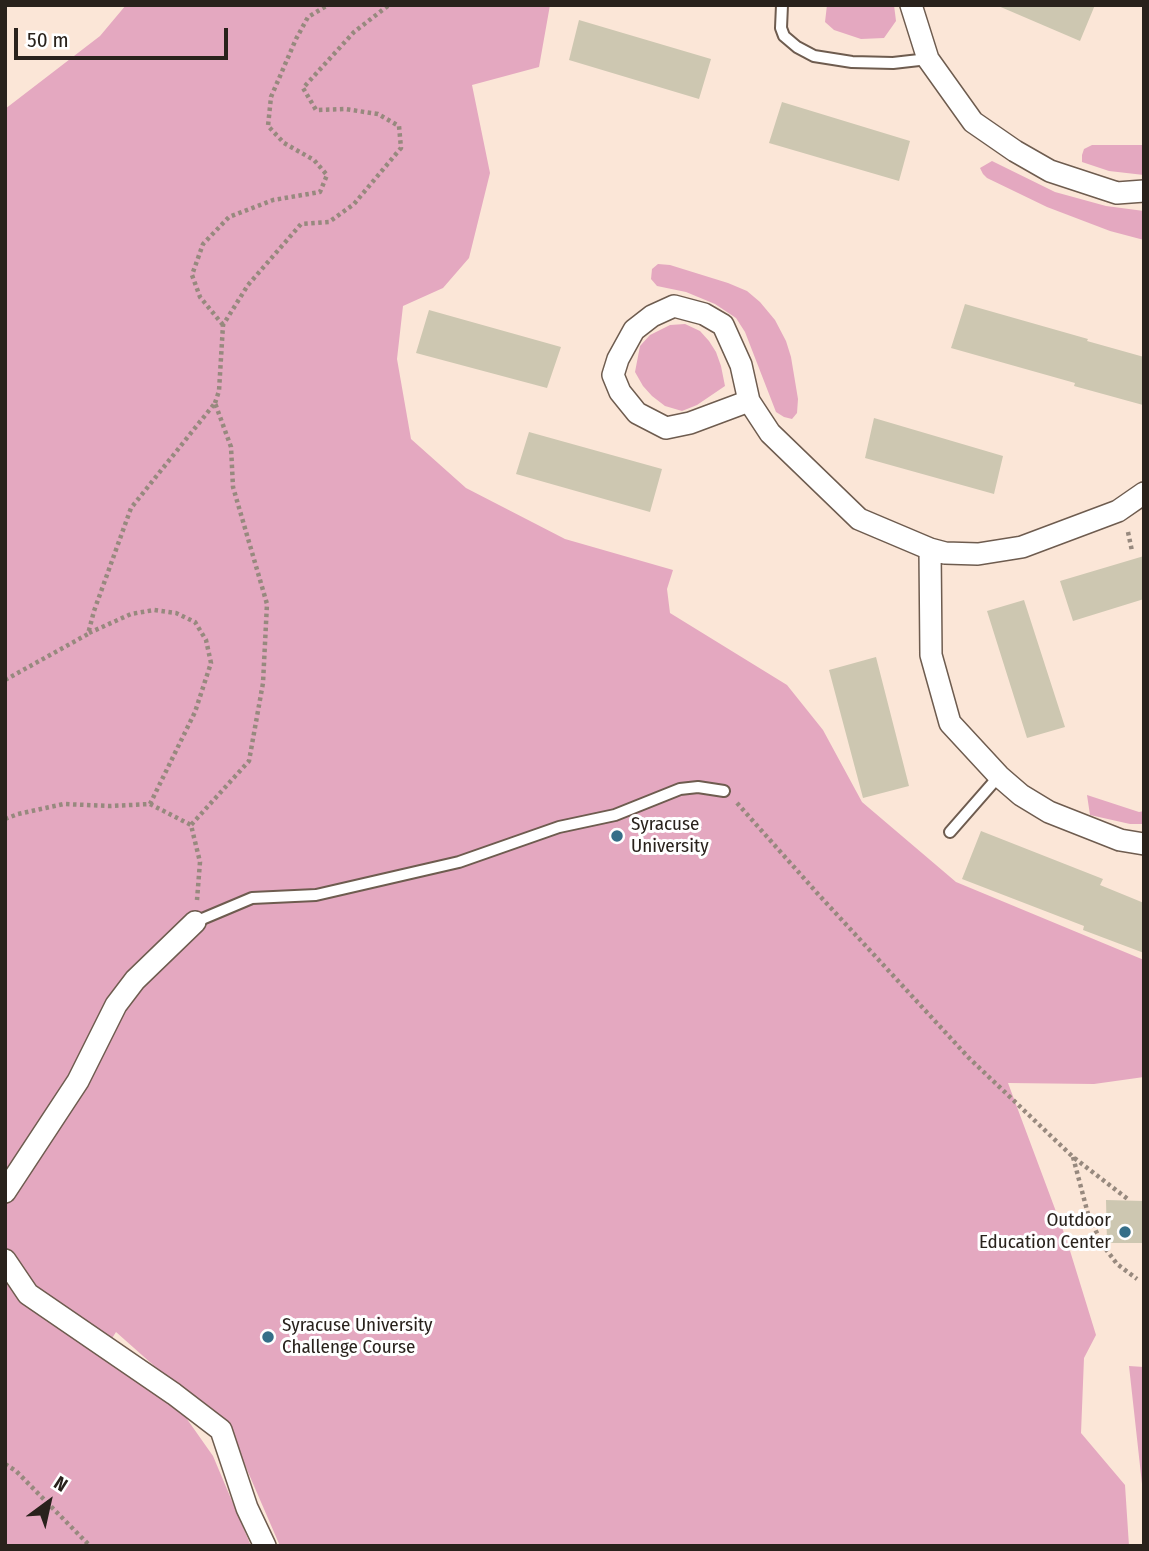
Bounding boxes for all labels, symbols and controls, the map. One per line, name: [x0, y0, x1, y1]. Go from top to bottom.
scale bar: [18, 14, 231, 58]
text: 50 m: [27, 27, 69, 53]
place label: Syracuse University: [631, 814, 709, 858]
marker: Syracuse University: [609, 828, 625, 844]
place label: Outdoor Education Center: [979, 1210, 1111, 1254]
marker: Outdoor Education Center: [1117, 1224, 1133, 1240]
place label: Syracuse University Challenge Course: [282, 1315, 433, 1359]
marker: Syracuse University Challenge Course: [260, 1329, 276, 1345]
north arrow: [14, 1467, 84, 1537]
text: N: [50, 1471, 72, 1497]

